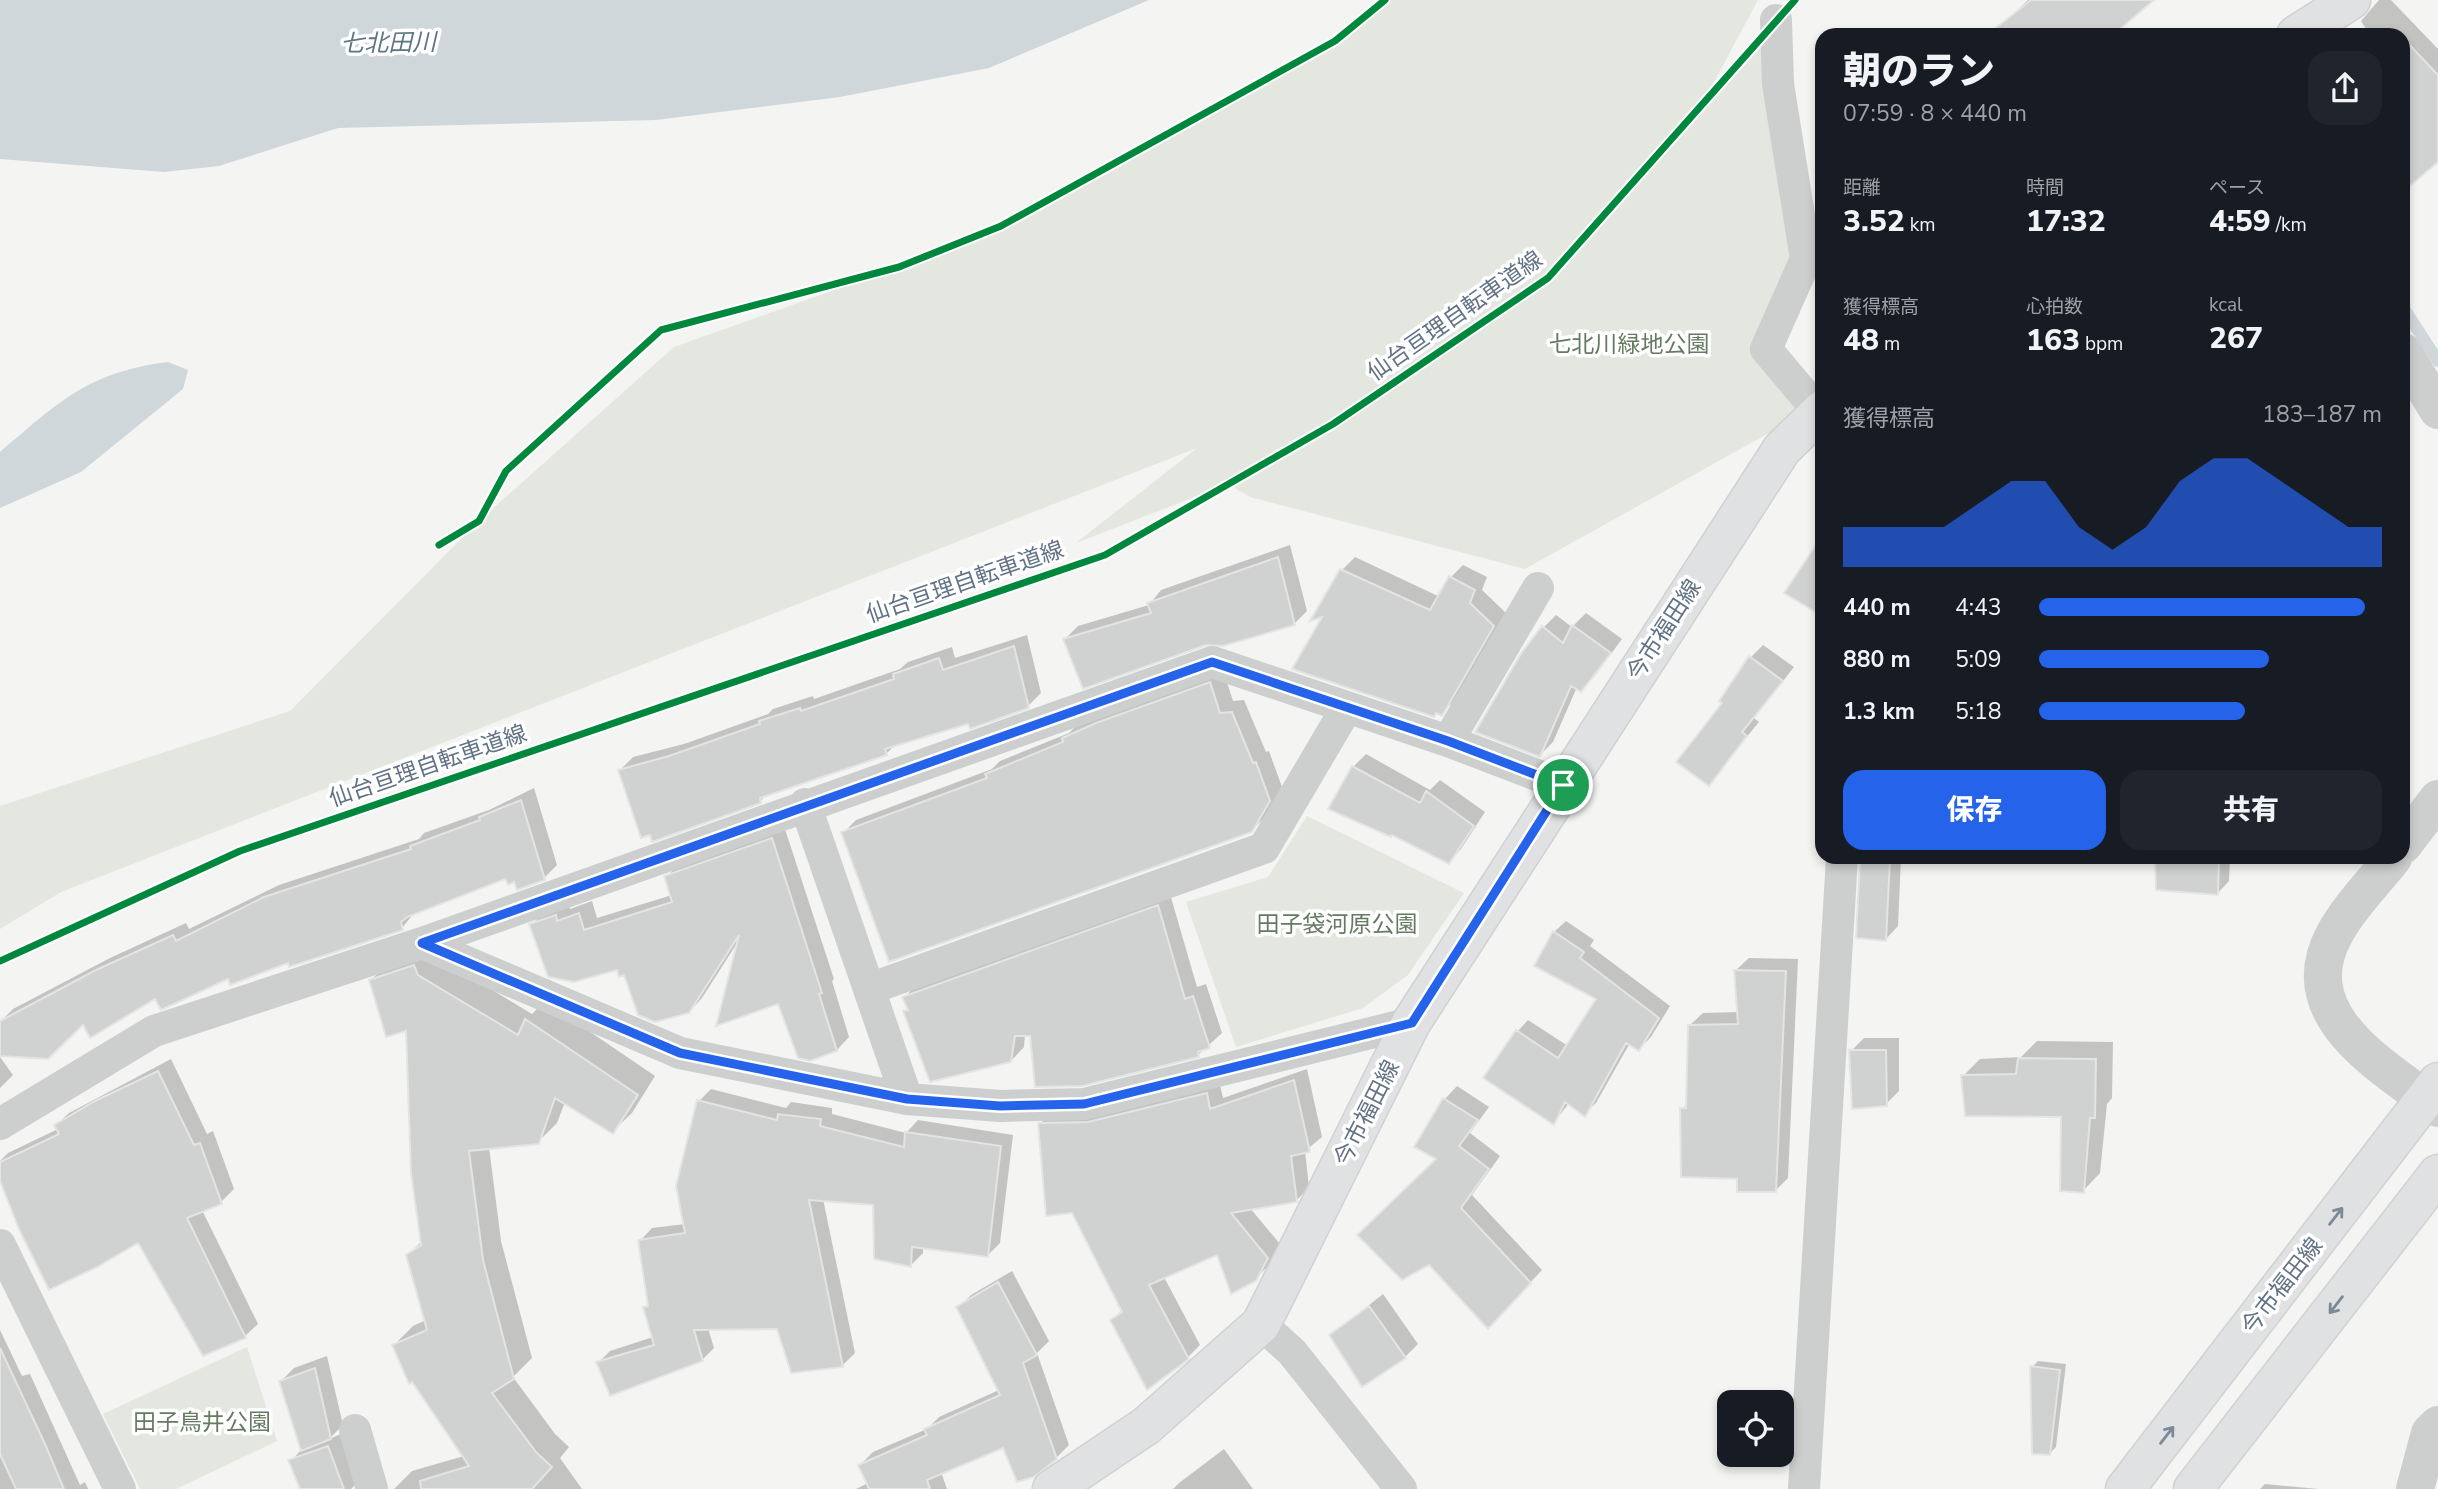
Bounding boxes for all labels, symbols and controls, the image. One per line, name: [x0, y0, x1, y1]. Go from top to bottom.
water label: 七北田川: [340, 26, 439, 60]
text: 朝のラン: [1843, 46, 1995, 97]
button: share: [2308, 51, 2382, 125]
text: 07:59 · 8 × 440 m: [1843, 98, 2027, 129]
text: 距離: [1843, 175, 1881, 201]
text: 時間: [2026, 175, 2064, 201]
text: ペース: [2209, 175, 2265, 201]
text: 3.52: [1843, 201, 1905, 242]
text: 17:32: [2026, 201, 2106, 242]
text: 4:59: [2209, 201, 2271, 242]
text: km: [1905, 212, 1935, 238]
text: /km: [2271, 212, 2307, 238]
street label: 仙台亘理自転車道線: [1361, 244, 1549, 388]
text: kcal: [2209, 292, 2243, 318]
text: 獲得標高: [1843, 294, 1919, 320]
text: 心拍数: [2026, 294, 2083, 320]
text: 267: [2209, 318, 2263, 359]
text: 48: [1843, 320, 1879, 361]
text: 163: [2026, 320, 2080, 361]
park label: 七北川緑地公園: [1549, 329, 1710, 360]
text: m: [1879, 331, 1900, 357]
text: bpm: [2080, 331, 2123, 357]
text: 183–187 m: [2262, 399, 2382, 430]
text: 獲得標高: [1843, 403, 1935, 434]
street label: 仙台亘理自転車道線: [862, 534, 1068, 630]
street label: 今市福田線: [1620, 573, 1708, 687]
text: 440 m: [1843, 592, 1911, 623]
text: 4:43: [1955, 592, 2002, 623]
text: 880 m: [1843, 644, 1911, 675]
text: 5:09: [1955, 644, 2002, 675]
text: 1.3 km: [1843, 696, 1915, 727]
text: 5:18: [1955, 696, 2002, 727]
street label: 仙台亘理自転車道線: [325, 718, 531, 814]
pin: [1533, 755, 1593, 815]
icon: arrive: [1544, 766, 1582, 804]
button: 保存: [1843, 770, 2106, 850]
button: 共有: [2120, 770, 2382, 850]
park label: 田子袋河原公園: [1257, 909, 1418, 940]
street label: 今市福田線: [1327, 1055, 1407, 1171]
one-way arrow: [2328, 1207, 2343, 1226]
street label: 今市福田線: [2234, 1231, 2330, 1341]
one-way arrow: [2328, 1295, 2343, 1314]
map controls: [1717, 1390, 1794, 1467]
button: locate: [1717, 1390, 1794, 1467]
park label: 田子鳥井公園: [133, 1407, 271, 1438]
one-way arrow: [2159, 1426, 2174, 1445]

